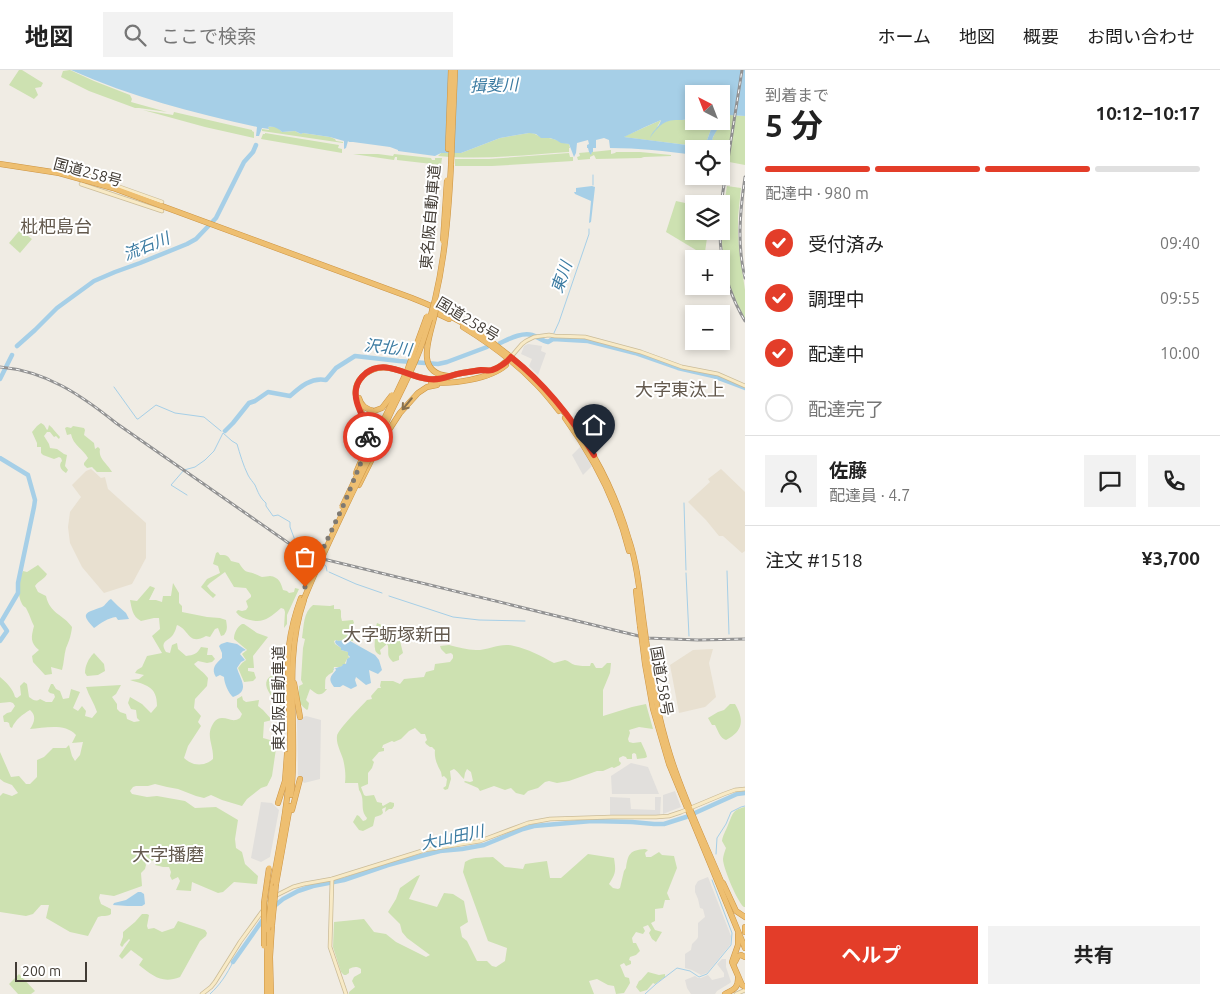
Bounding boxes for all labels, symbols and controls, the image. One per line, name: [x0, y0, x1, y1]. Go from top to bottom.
search box: [103, 12, 453, 57]
icon: search: [121, 21, 149, 49]
text: 地図: [25, 23, 73, 50]
text: ここで検索: [161, 25, 256, 47]
text: ホーム: [878, 26, 931, 46]
text: 地図: [959, 26, 995, 46]
text: 概要: [1023, 26, 1059, 46]
text: お問い合わせ: [1087, 26, 1195, 46]
water label: 揖斐川: [470, 75, 520, 95]
north arrow: [685, 85, 730, 130]
map controls: [685, 85, 730, 350]
text: 到着まで: [765, 86, 829, 104]
text: 10:12–10:17: [1095, 102, 1200, 124]
text: 5 分: [765, 107, 823, 143]
button: locate: [685, 140, 730, 185]
street label: 国道258号: [52, 155, 124, 189]
street label: 東名阪自動車道: [417, 164, 443, 270]
text: 配達中 · 980 m: [765, 184, 869, 202]
button: layers: [685, 195, 730, 240]
district label: 枇杷島台: [20, 216, 92, 236]
water label: 流石川: [120, 228, 173, 263]
icon: check: [765, 229, 793, 257]
text: 受付済み: [808, 233, 884, 255]
text: 09:40: [1160, 234, 1200, 252]
button: +: [685, 250, 730, 295]
water label: 東川: [547, 257, 575, 295]
icon: check: [765, 284, 793, 312]
text: 調理中: [808, 288, 865, 310]
text: 09:55: [1160, 289, 1200, 307]
street label: 国道258号: [433, 294, 503, 344]
button: −: [685, 305, 730, 350]
water label: 沢北川: [363, 336, 415, 359]
icon: check: [765, 339, 793, 367]
text: 配達中: [808, 343, 865, 365]
text: 10:00: [1160, 344, 1200, 362]
district label: 大字東汰上: [635, 379, 725, 399]
one-way arrow: [401, 398, 413, 411]
text: 配達完了: [808, 398, 884, 420]
pin: [573, 404, 615, 455]
icon: home: [580, 411, 608, 439]
courier: [343, 412, 393, 462]
icon: bike: [354, 423, 382, 451]
button: person: [765, 455, 817, 507]
button: chat: [1084, 455, 1136, 507]
button: phone: [1148, 455, 1200, 507]
text: 佐藤: [829, 459, 867, 481]
text: 配達員 · 4.7: [829, 486, 910, 504]
pin: [284, 536, 326, 587]
icon: bag: [291, 543, 319, 571]
text: ¥3,700: [1142, 547, 1200, 569]
text: 注文 #1518: [765, 549, 863, 571]
district label: 大字蛎塚新田: [343, 624, 451, 644]
street label: 東名阪自動車道: [270, 645, 287, 751]
street label: 国道258号: [648, 645, 676, 717]
water label: 大山田川: [419, 821, 487, 852]
district label: 大字播磨: [132, 844, 204, 864]
button: ヘルプ: [765, 926, 978, 984]
button: 共有: [988, 926, 1200, 984]
scale bar: [15, 959, 88, 982]
text: 200 m: [22, 963, 61, 979]

